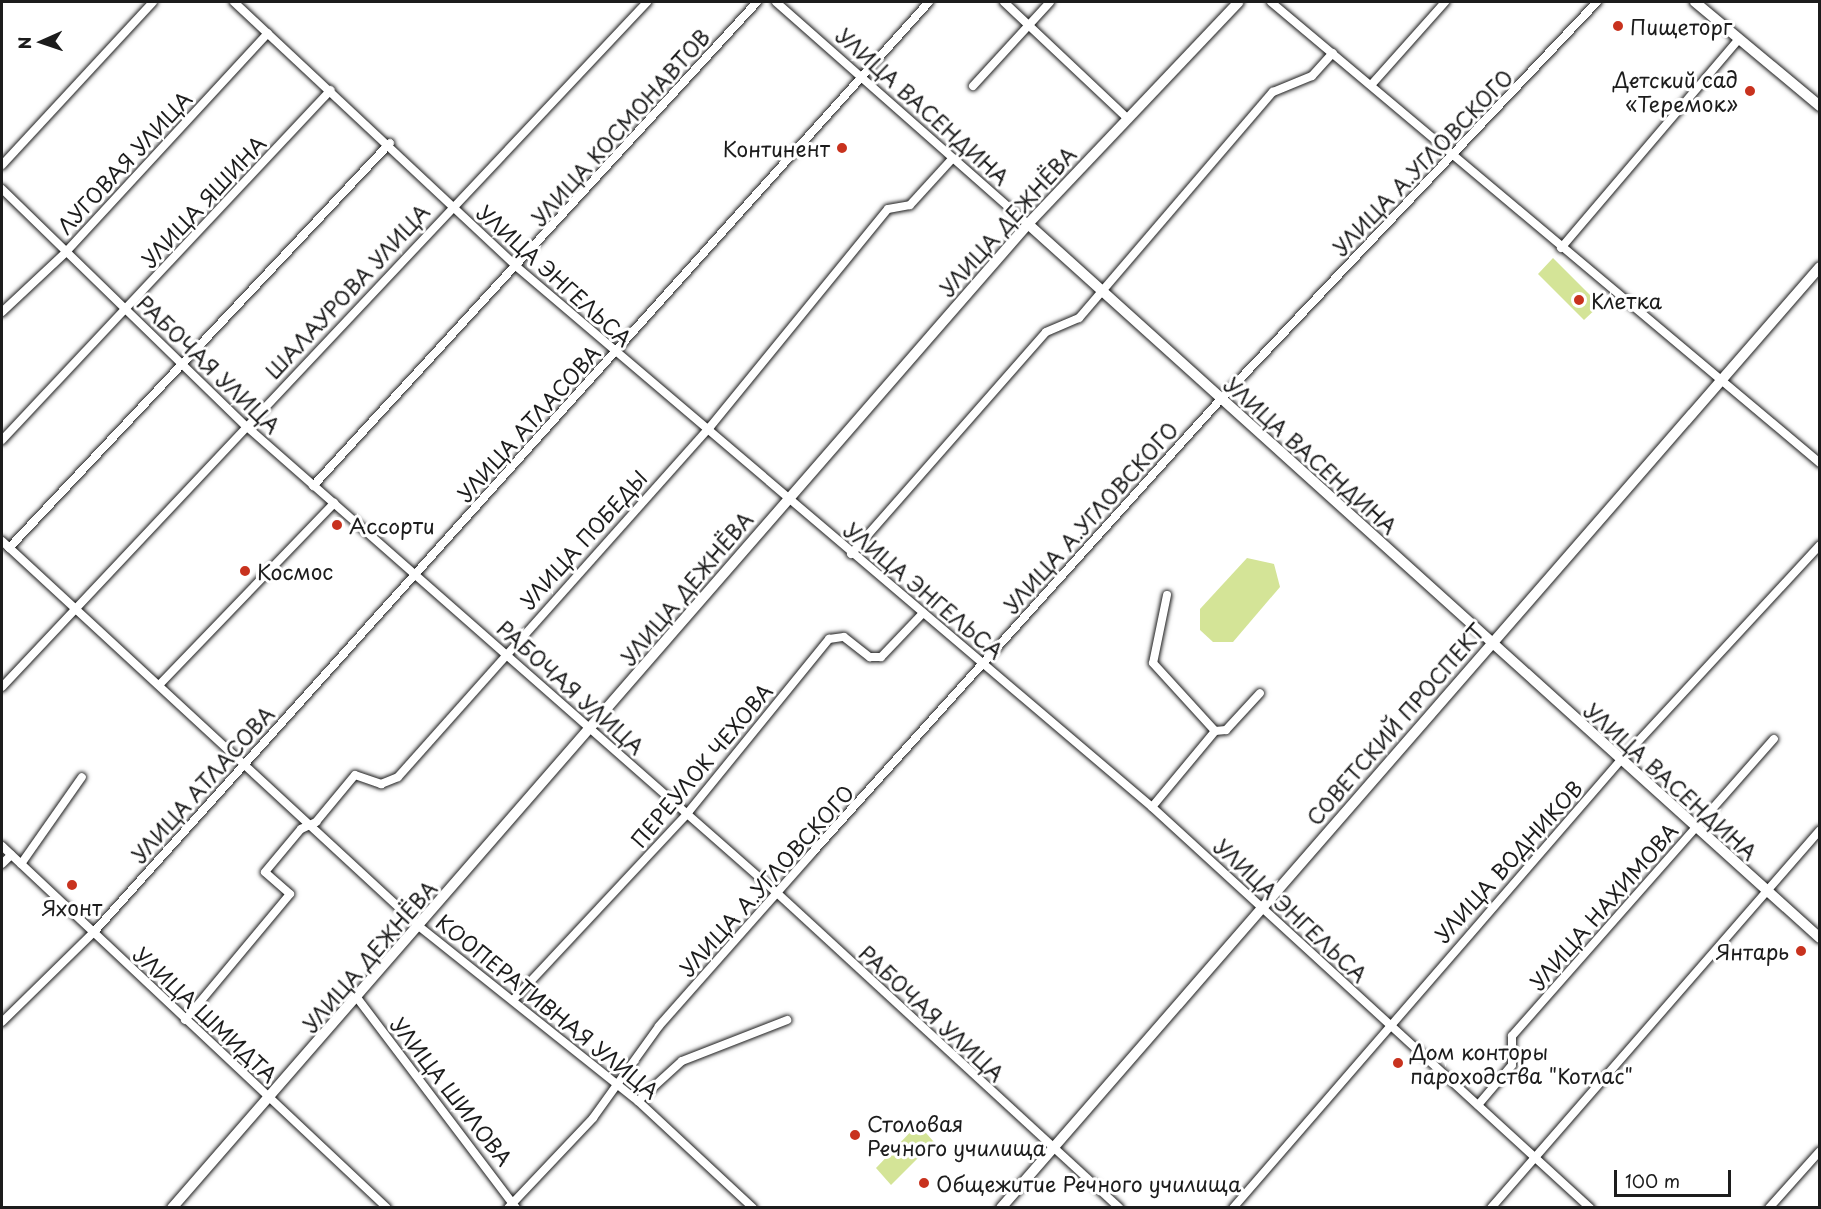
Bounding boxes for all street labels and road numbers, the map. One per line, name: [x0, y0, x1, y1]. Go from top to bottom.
street label: УЛИЦА ВАСЕНДИНА: [831, 21, 1015, 191]
street label: УЛИЦА КОСМОНАВТОВ: [525, 23, 715, 231]
street label: УЛИЦА А.УГЛОВСКОГО: [1326, 64, 1518, 260]
street label: ЛУГОВАЯ УЛИЦА: [52, 86, 196, 238]
street label: УЛИЦА ЯШИНА: [135, 130, 271, 272]
street label: УЛИЦА ДЕЖНЁВА: [933, 141, 1081, 301]
street label: УЛИЦА ЭНГЕЛЬСА: [472, 198, 638, 352]
street label: ШАЛАУРОВА УЛИЦА: [260, 199, 434, 383]
street label: РАБОЧАЯ УЛИЦА: [133, 290, 285, 438]
street label: УЛИЦА АТЛАСОВА: [450, 339, 606, 507]
street label: УЛИЦА ВАСЕНДИНА: [1219, 370, 1403, 540]
street label: УЛИЦА А.УГЛОВСКОГО: [997, 416, 1183, 618]
street label: УЛИЦА ПОБЕДЫ: [514, 464, 652, 614]
street label: УЛИЦА ДЕЖНЁВА: [614, 506, 758, 670]
street label: УЛИЦА ЭНГЕЛЬСА: [839, 516, 1009, 664]
street label: РАБОЧАЯ УЛИЦА: [493, 615, 649, 759]
street label: СОВЕТСКИЙ ПРОСПЕКТ: [1300, 618, 1490, 830]
street label: ПЕРЕУЛОК ЧЕХОВА: [625, 677, 777, 853]
street label: УЛИЦА ВАСЕНДИНА: [1579, 696, 1763, 866]
street label: УЛИЦА АТЛАСОВА: [124, 700, 280, 868]
street label: УЛИЦА ВОДНИКОВ: [1429, 775, 1587, 947]
street label: УЛИЦА А.УГЛОВСКОГО: [673, 779, 859, 981]
street label: УЛИЦА НАХИМОВА: [1524, 817, 1682, 995]
street label: УЛИЦА ЭНГЕЛЬСА: [1209, 832, 1373, 988]
street label: УЛИЦА ДЕЖНЁВА: [296, 875, 442, 1037]
street label: КООПЕРАТИВНАЯ УЛИЦА: [432, 909, 664, 1103]
street label: РАБОЧАЯ УЛИЦА: [855, 940, 1009, 1086]
street label: УЛИЦА ШМИДТА: [129, 941, 283, 1087]
street label: УЛИЦА ШИЛОВА: [385, 1011, 519, 1171]

